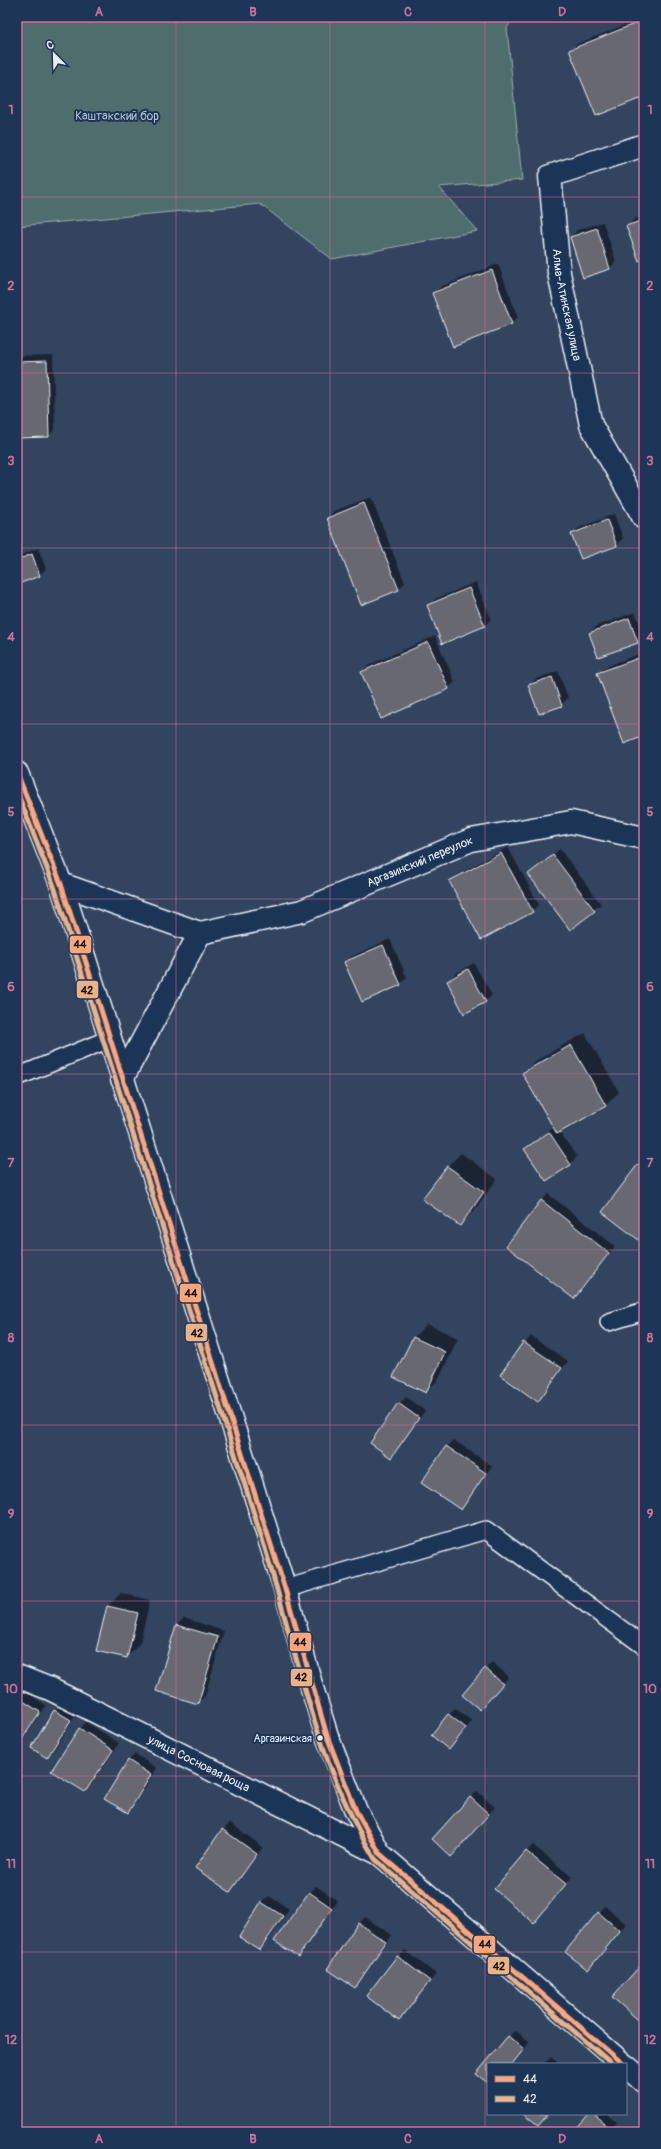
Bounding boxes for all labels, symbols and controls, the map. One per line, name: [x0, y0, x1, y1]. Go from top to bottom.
text: A: [95, 4, 104, 20]
text: B: [249, 4, 257, 20]
text: C: [404, 4, 412, 20]
text: D: [558, 4, 566, 20]
north arrow: [34, 34, 74, 74]
text: С: [45, 38, 56, 53]
text: 1: [8, 102, 14, 118]
text: 1: [647, 102, 653, 118]
park label: Каштакский бор: [75, 109, 159, 124]
street label: Алма-Атинская улица: [549, 248, 585, 363]
text: 2: [7, 278, 15, 294]
text: 2: [646, 278, 654, 294]
text: 3: [7, 453, 15, 469]
text: 3: [646, 453, 654, 469]
text: 4: [7, 629, 15, 645]
text: 4: [646, 629, 654, 645]
text: 5: [7, 804, 15, 820]
text: 5: [646, 804, 654, 820]
street label: Аргазинский переулок: [364, 833, 475, 891]
line badge: 44: [69, 935, 92, 954]
text: 44: [73, 938, 87, 951]
text: 6: [7, 979, 15, 995]
text: 6: [646, 979, 654, 995]
line badge: 42: [76, 980, 99, 999]
text: 42: [80, 984, 93, 997]
text: 7: [8, 1155, 15, 1171]
text: 7: [647, 1155, 654, 1171]
line badge: 44: [179, 1283, 202, 1303]
text: 44: [184, 1287, 198, 1300]
line badge: 42: [185, 1323, 208, 1342]
text: 42: [190, 1327, 203, 1340]
text: 8: [8, 1330, 15, 1346]
text: 8: [647, 1330, 654, 1346]
text: 9: [8, 1506, 15, 1522]
text: 9: [647, 1506, 654, 1522]
line badge: 44: [289, 1632, 312, 1652]
text: 44: [293, 1636, 307, 1649]
line badge: 42: [290, 1668, 313, 1687]
text: 42: [294, 1671, 307, 1684]
text: 10: [4, 1681, 18, 1697]
text: 10: [643, 1681, 657, 1697]
street label: улица Сосновая роща: [145, 1731, 253, 1795]
place label: Аргазинская: [254, 1732, 312, 1745]
marker: Аргазинская: [315, 1733, 325, 1743]
text: 11: [6, 1856, 16, 1872]
text: 11: [645, 1856, 655, 1872]
line badge: 44: [473, 1935, 496, 1954]
text: 44: [478, 1938, 492, 1951]
line badge: 42: [487, 1956, 510, 1975]
text: 42: [492, 1960, 505, 1973]
text: 12: [5, 2032, 17, 2048]
text: 12: [644, 2032, 656, 2048]
legend: [487, 2063, 627, 2115]
text: 44: [523, 2072, 537, 2087]
text: 42: [523, 2092, 537, 2107]
text: A: [95, 2131, 104, 2147]
text: B: [249, 2131, 257, 2147]
text: C: [404, 2131, 412, 2147]
text: D: [558, 2131, 566, 2147]

